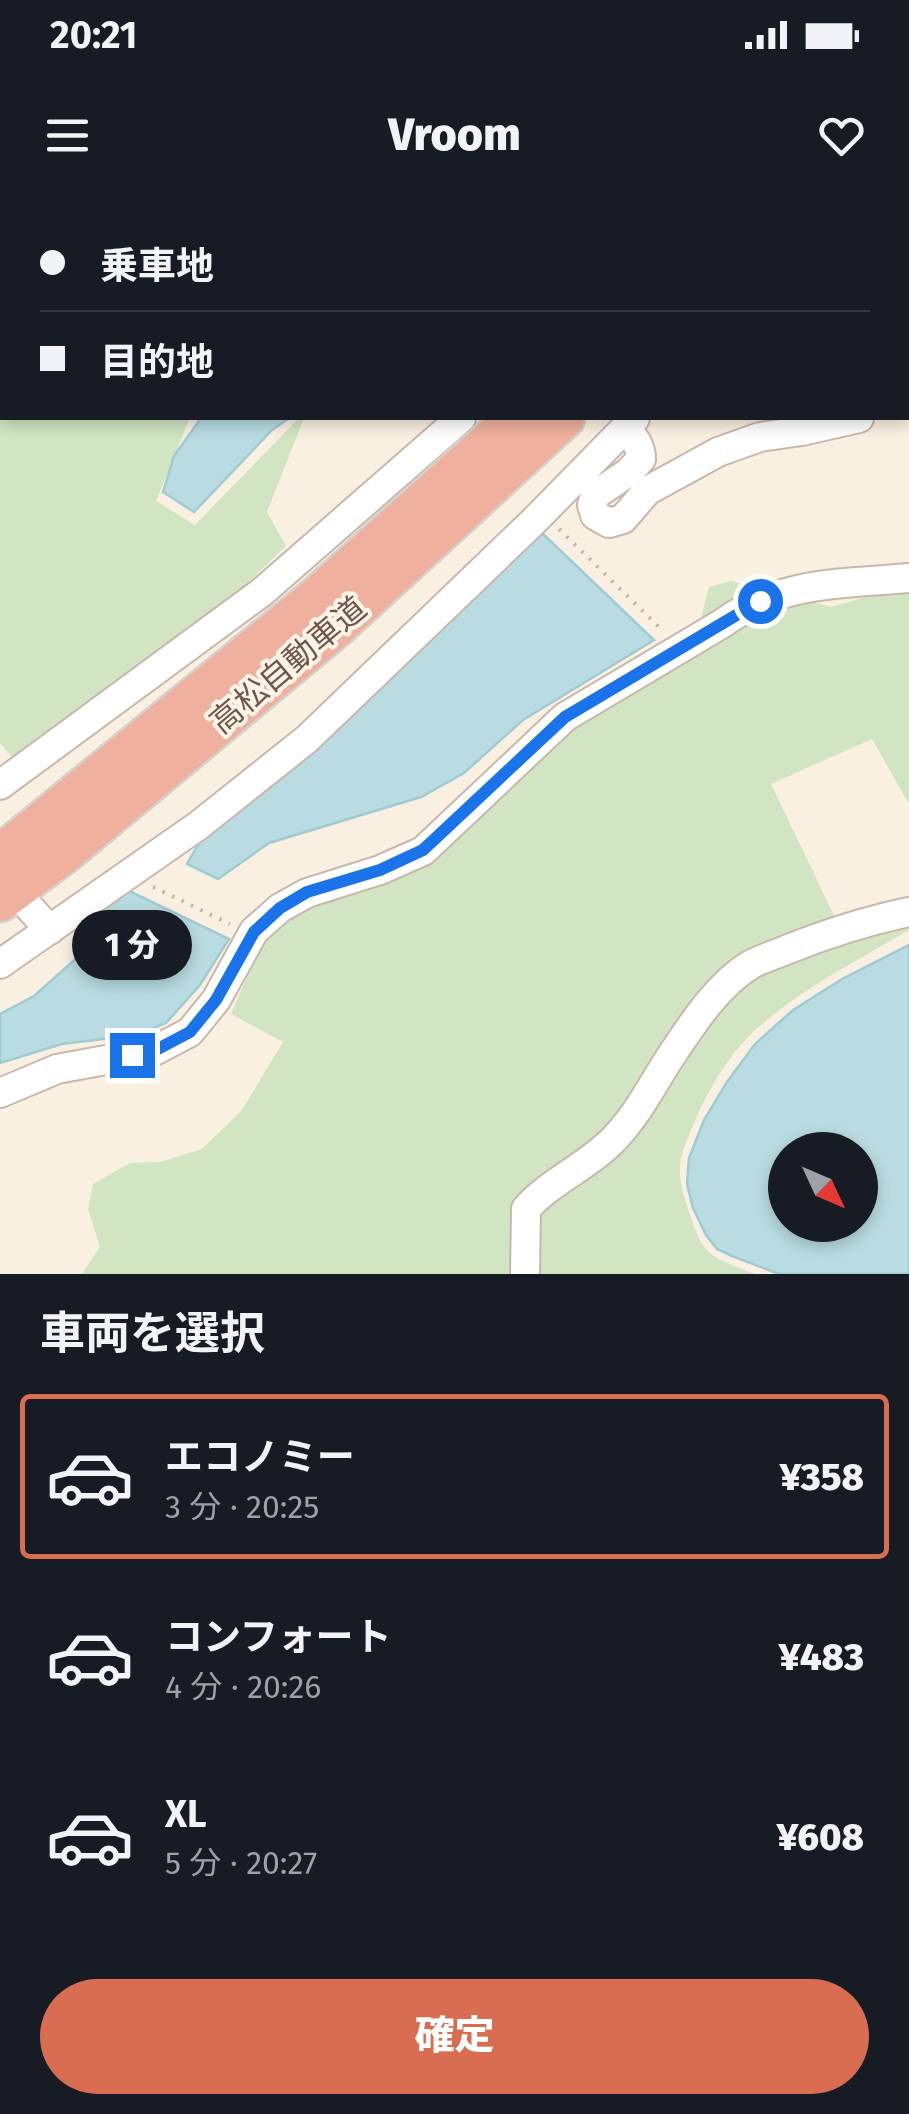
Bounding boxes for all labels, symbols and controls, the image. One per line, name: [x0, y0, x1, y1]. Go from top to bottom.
text: 20:21: [50, 12, 137, 58]
icon: menu: [40, 108, 95, 163]
text: Vroom: [388, 108, 521, 162]
icon: heart: [814, 108, 869, 163]
text: 乗車地: [100, 243, 214, 289]
text: 目的地: [100, 339, 214, 385]
route start: [738, 579, 783, 624]
street label: 高松自動車道: [202, 589, 374, 741]
callout: 1 分: [72, 910, 192, 980]
text: 1 分: [105, 926, 159, 964]
route end: [110, 1033, 155, 1078]
north arrow: [768, 1132, 878, 1242]
map controls: [768, 1132, 878, 1242]
text: 車両を選択: [40, 1307, 265, 1361]
icon: car: [45, 1432, 135, 1522]
text: エコノミー: [165, 1434, 355, 1480]
text: ¥358: [779, 1454, 864, 1500]
text: 3 分 · 20:25: [165, 1488, 319, 1526]
icon: car: [45, 1612, 135, 1702]
text: コンフォート: [165, 1614, 392, 1660]
text: ¥483: [779, 1634, 864, 1680]
text: 4 分 · 20:26: [165, 1668, 321, 1706]
text: XL: [165, 1791, 207, 1837]
icon: car: [45, 1792, 135, 1882]
text: ¥608: [776, 1814, 864, 1860]
text: 5 分 · 20:27: [165, 1844, 317, 1882]
button: 確定: [40, 1979, 869, 2094]

